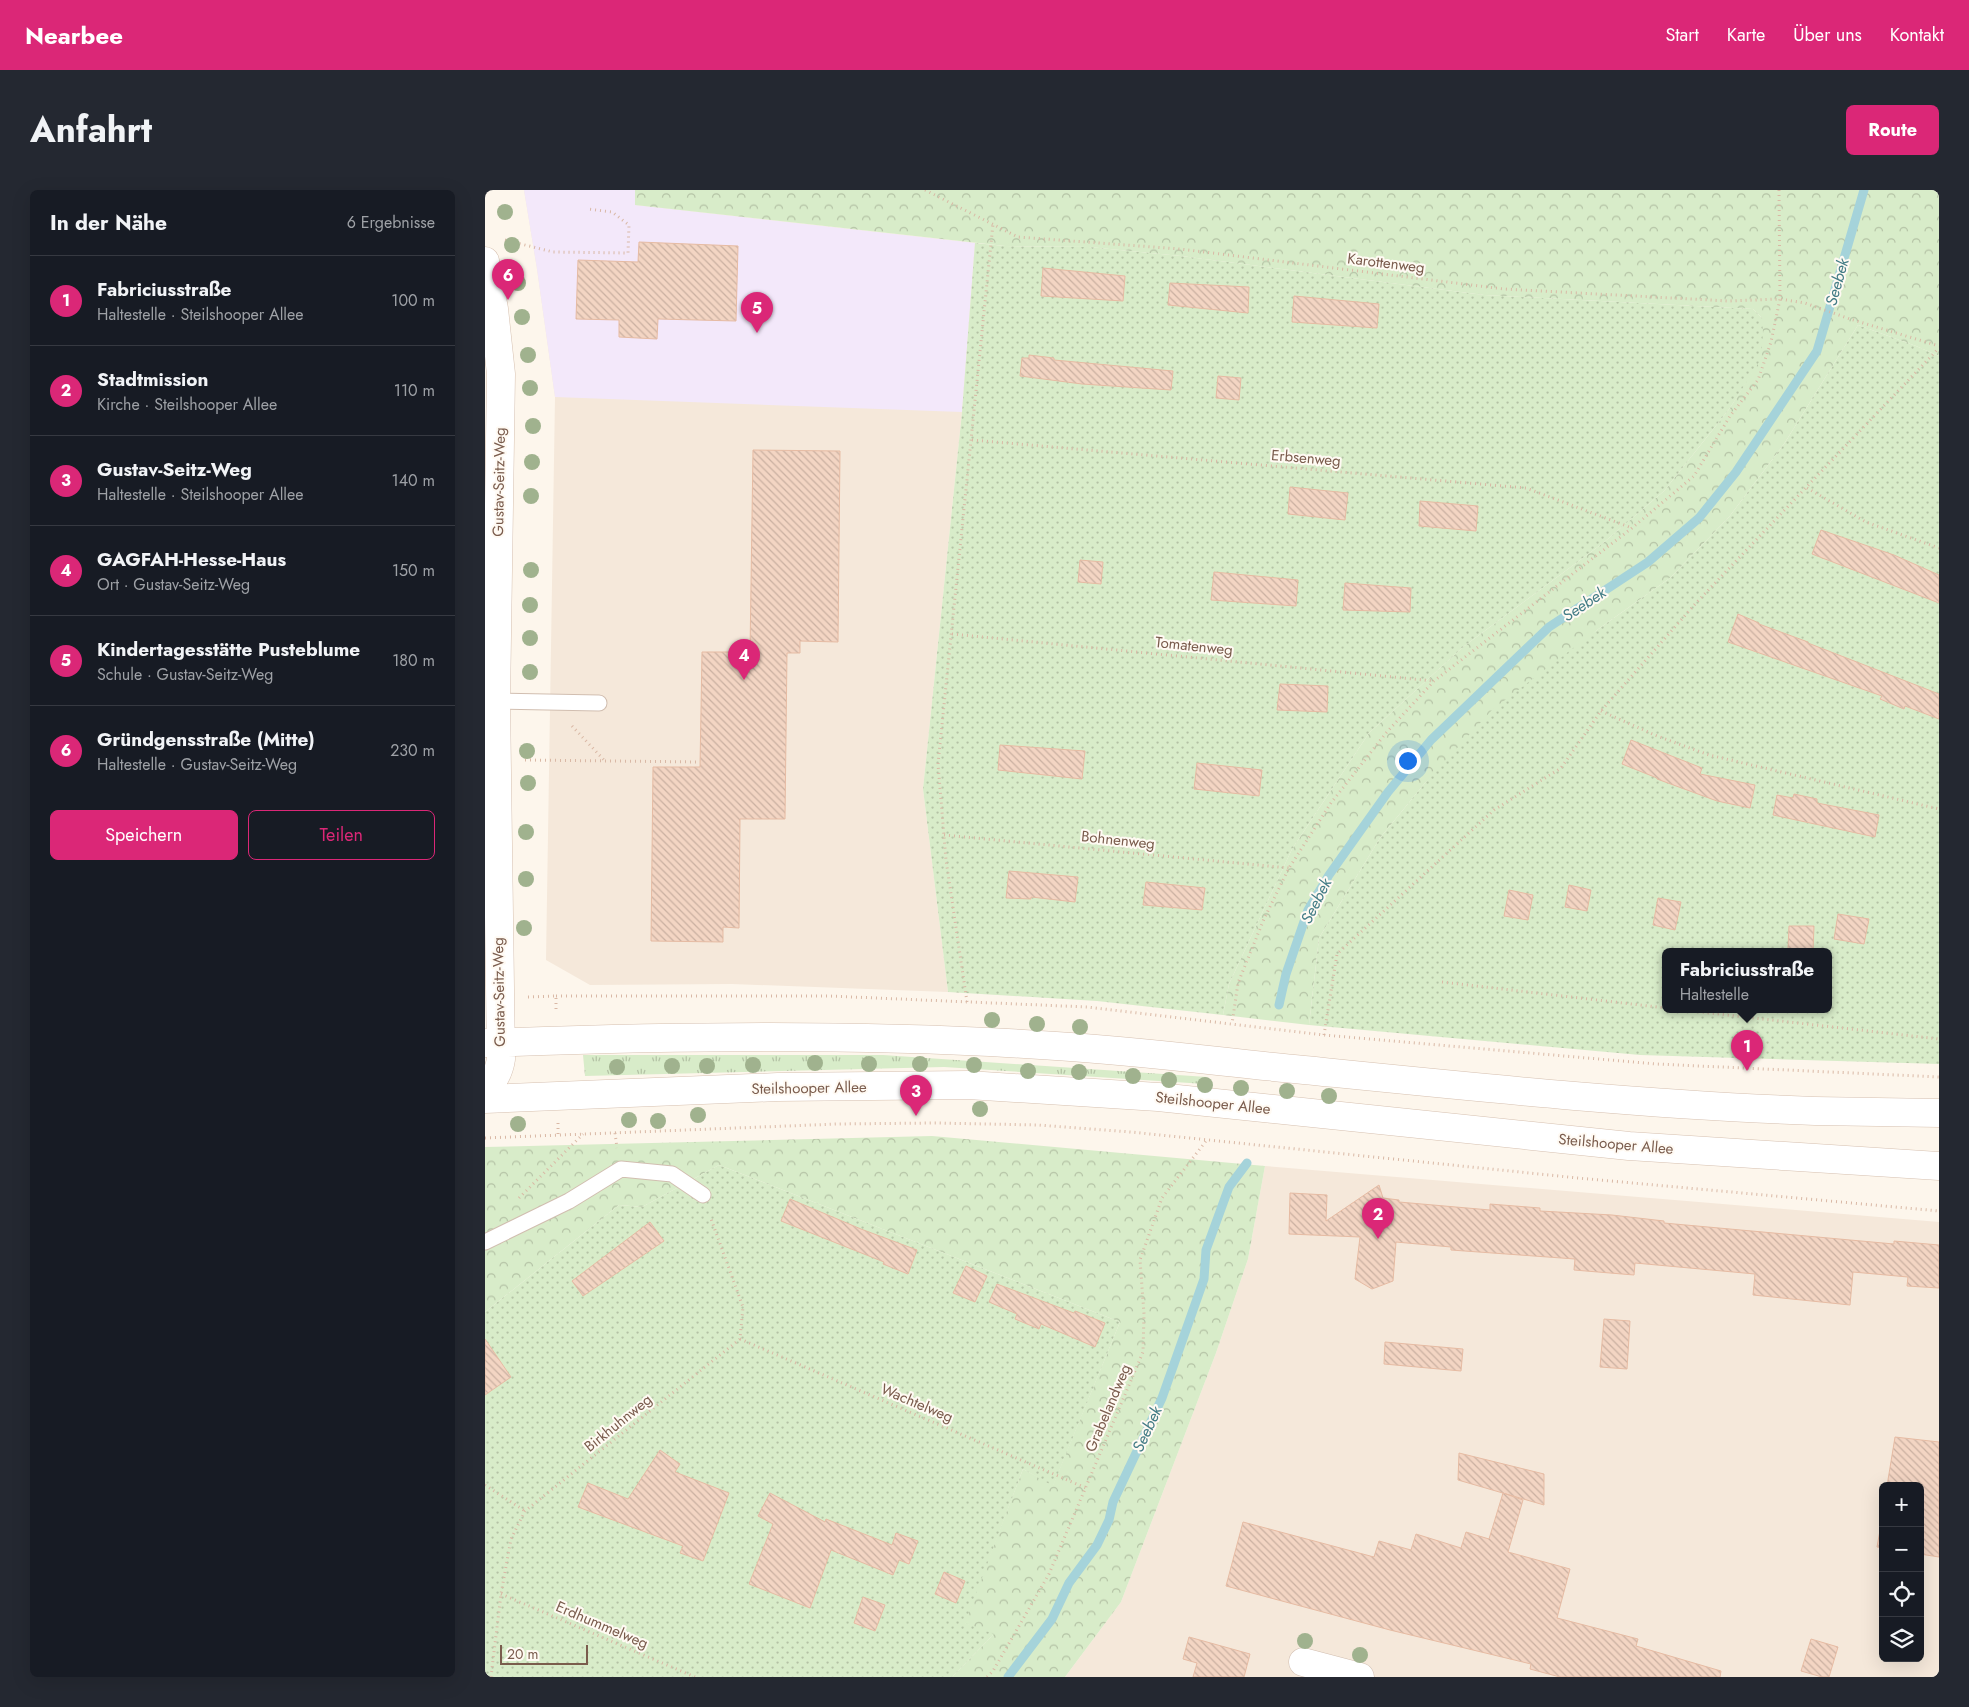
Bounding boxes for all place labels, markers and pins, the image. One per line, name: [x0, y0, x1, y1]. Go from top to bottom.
pin: 6: [492, 259, 524, 300]
pin: 5: [741, 292, 773, 333]
pin: 4: [728, 639, 760, 680]
pin: 1: [1731, 1030, 1763, 1071]
pin: 3: [900, 1075, 932, 1116]
pin: 2: [1362, 1198, 1394, 1239]

